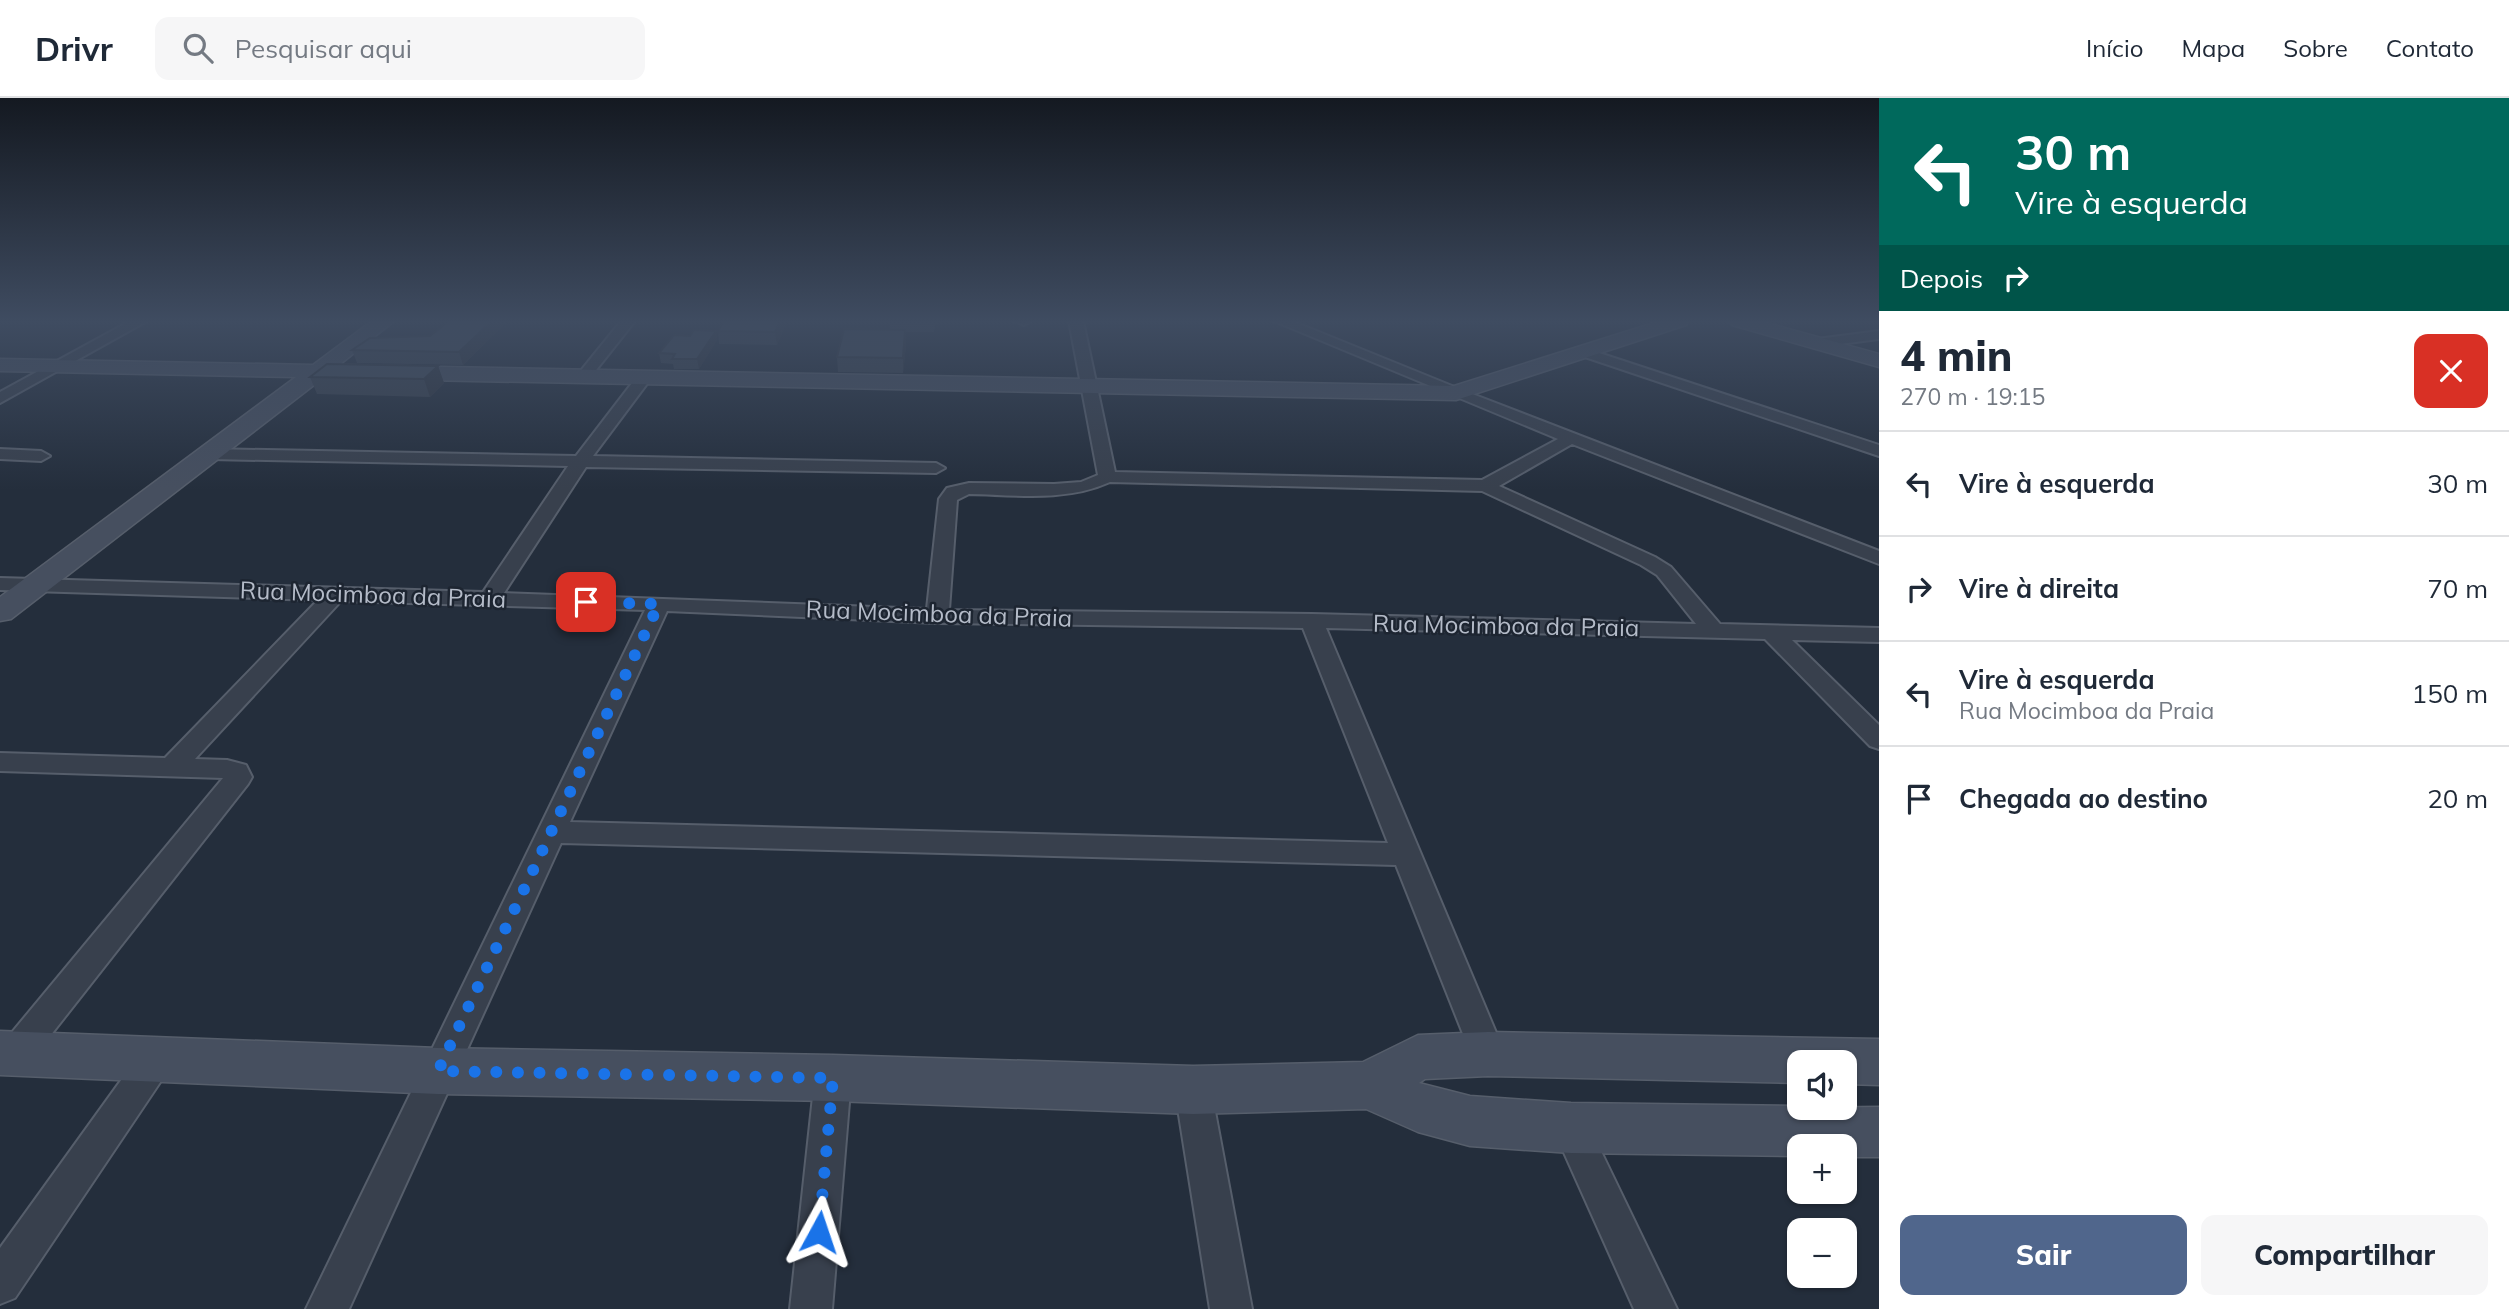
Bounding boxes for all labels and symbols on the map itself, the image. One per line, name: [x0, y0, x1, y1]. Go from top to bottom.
pin: [556, 572, 616, 632]
street label: Rua Mocimboa da Praia: [239, 574, 507, 614]
street label: Rua Mocimboa da Praia: [805, 593, 1073, 633]
street label: Rua Mocimboa da Praia: [1373, 608, 1639, 642]
position arrow: [782, 1195, 856, 1269]

